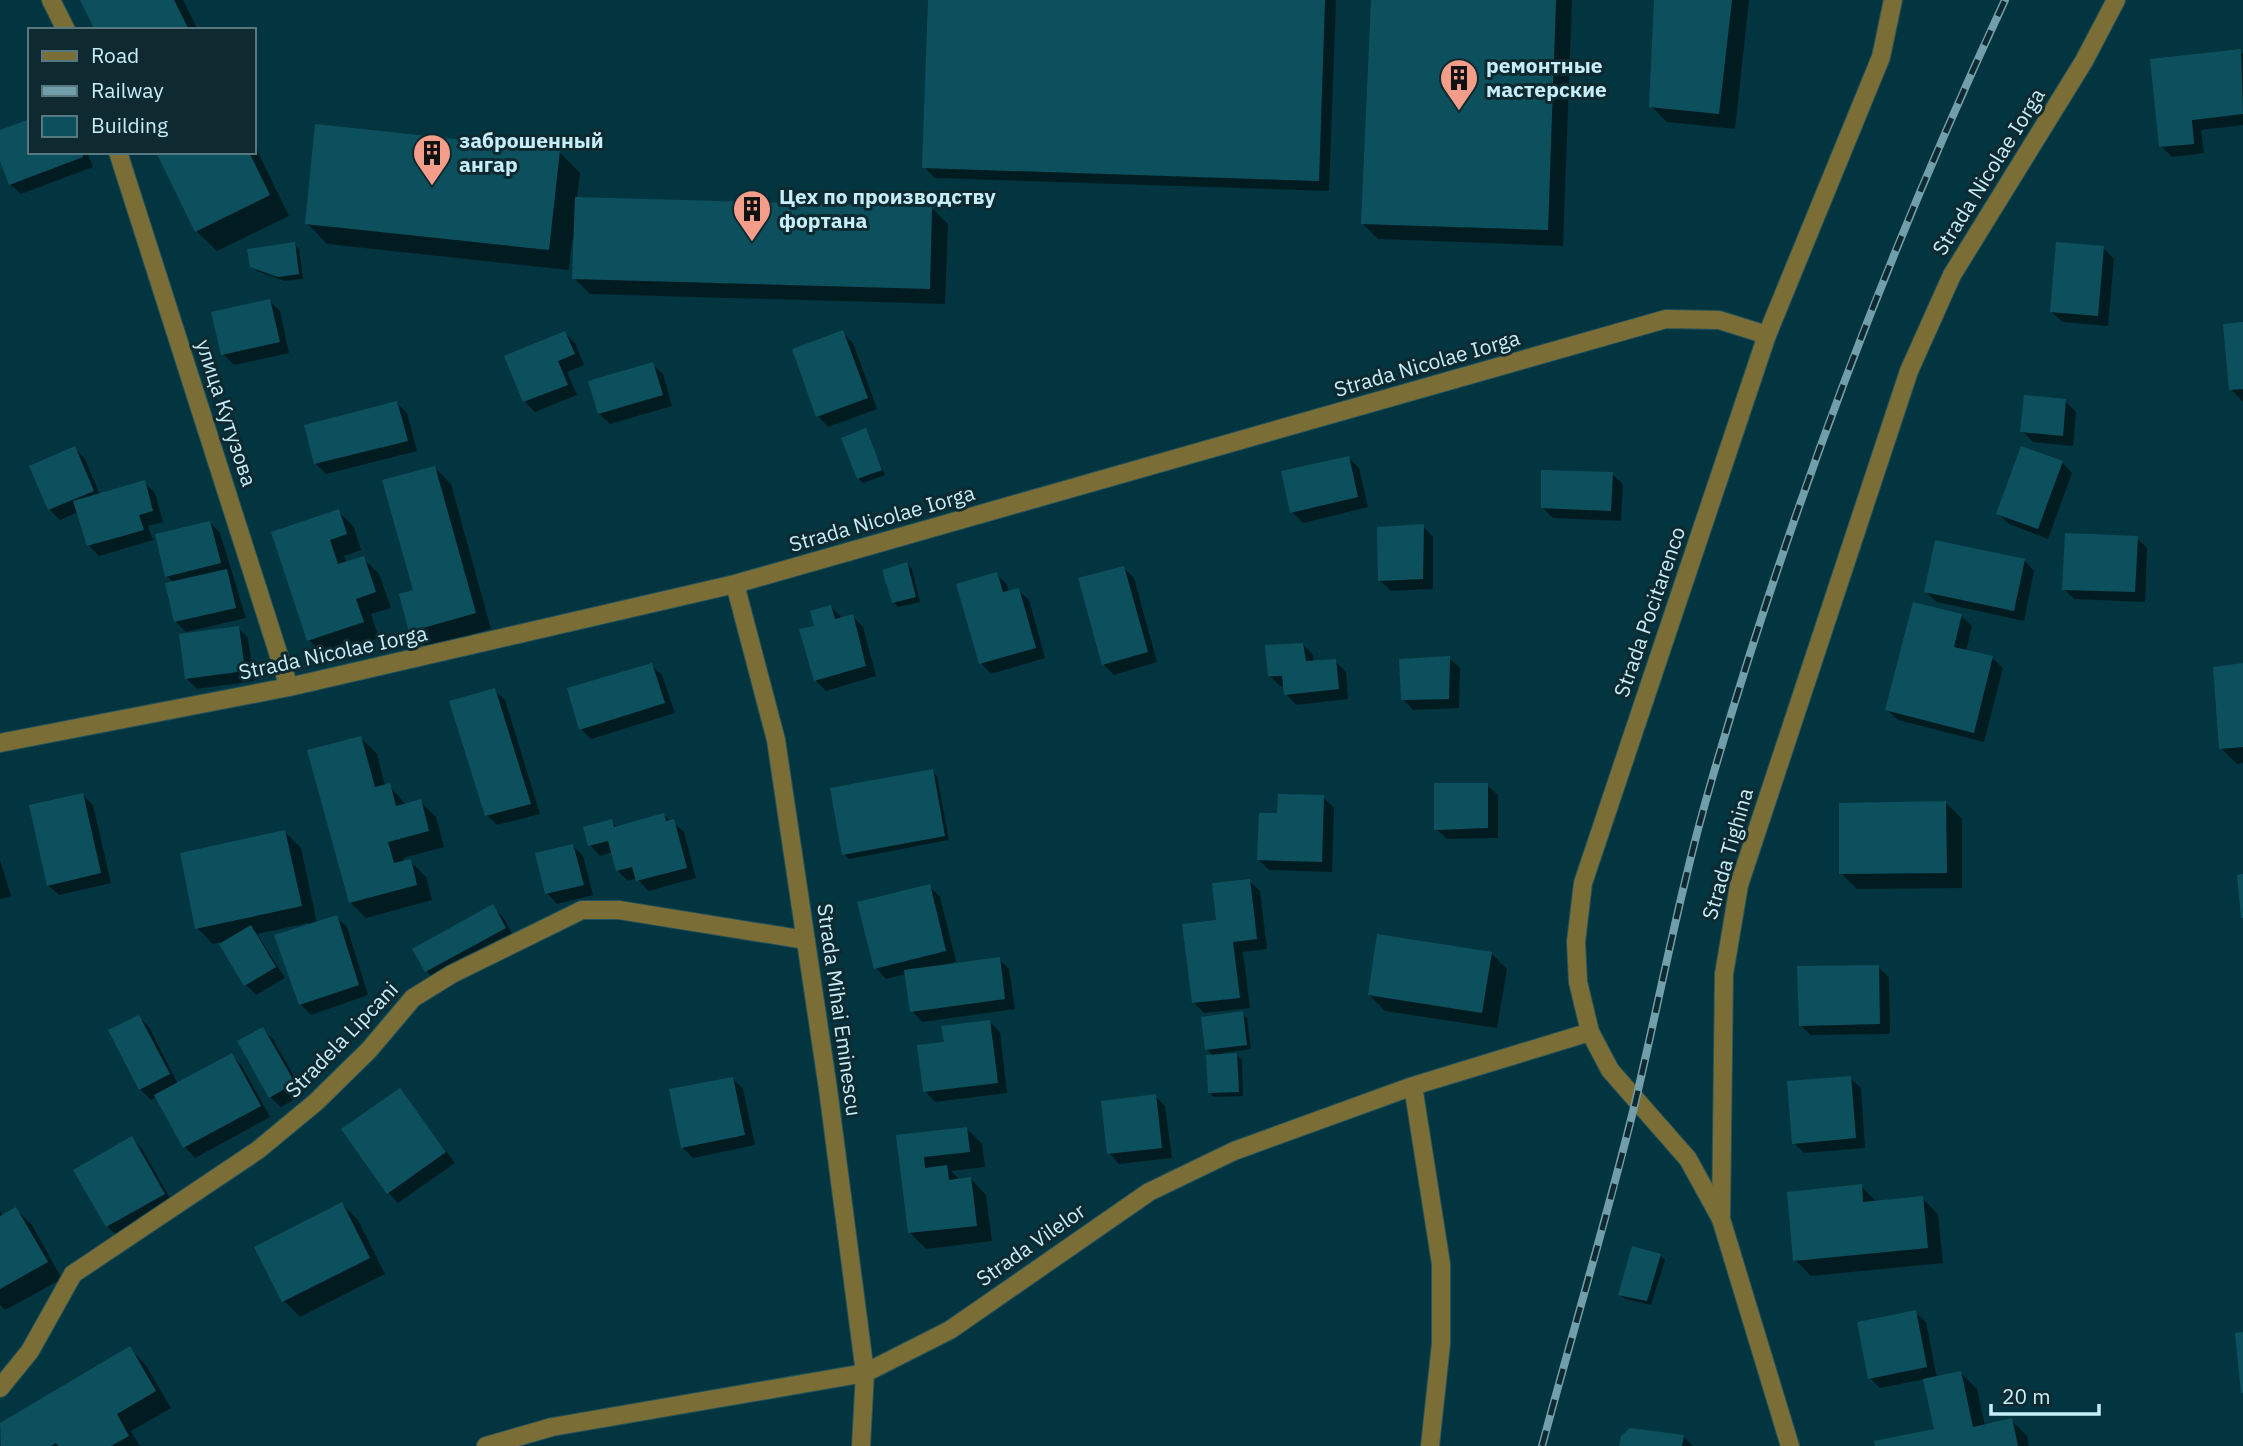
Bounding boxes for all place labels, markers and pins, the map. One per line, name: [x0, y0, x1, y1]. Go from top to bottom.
place label: ремонтные мастерские: [1486, 51, 1607, 103]
building icon: ремонтные мастерские: [1438, 57, 1480, 112]
place label: заброшенный ангар: [459, 126, 604, 178]
building icon: заброшенный ангар: [411, 132, 453, 187]
place label: Цех по производству фортана: [779, 182, 997, 234]
building icon: Цех по производству фортана: [731, 188, 773, 243]

